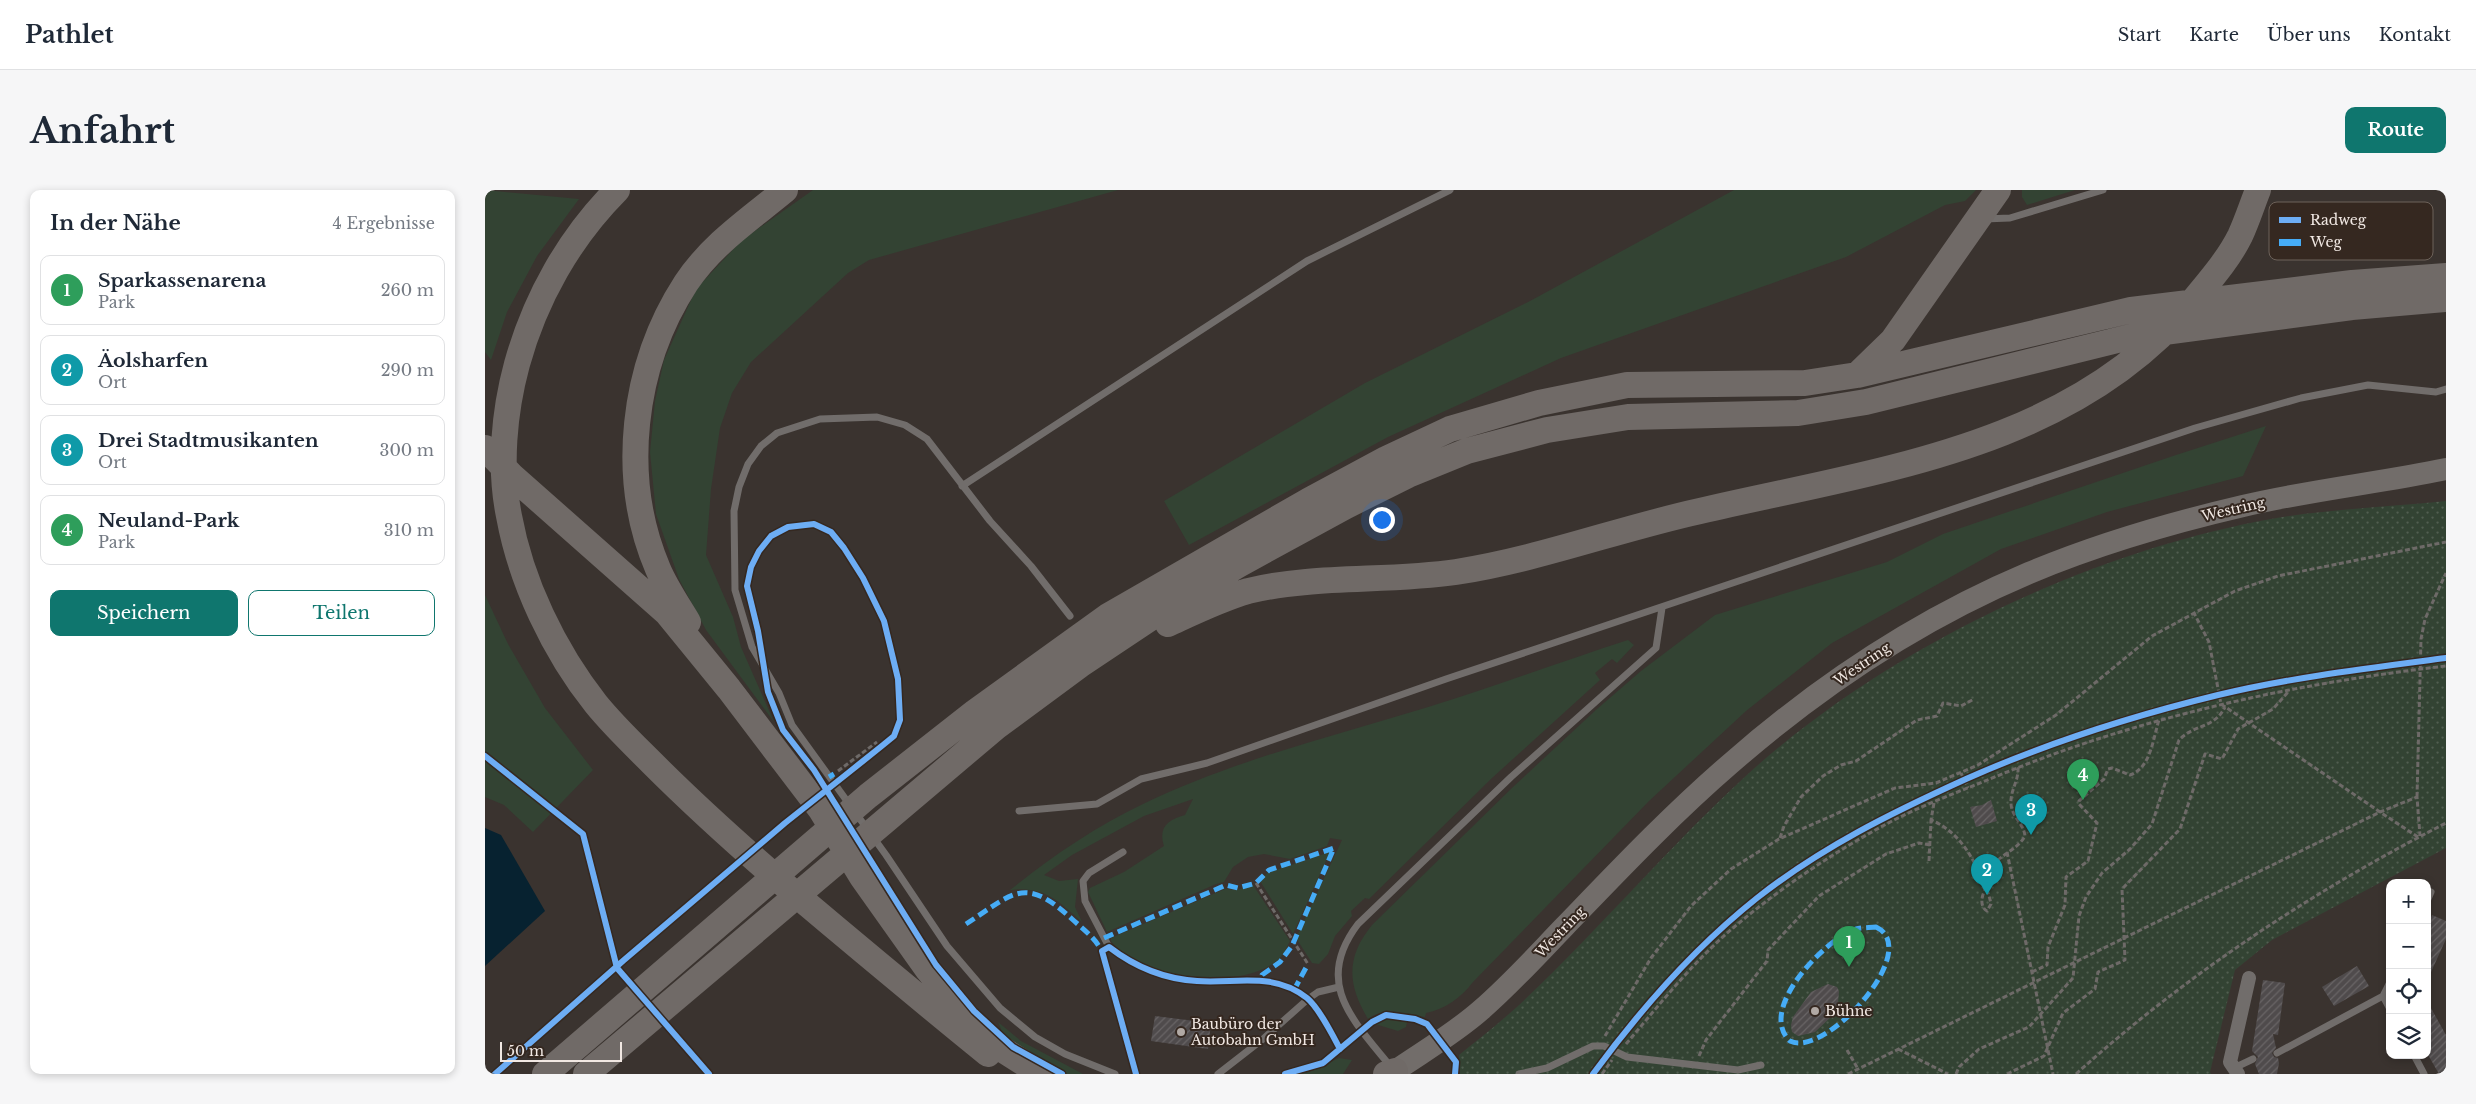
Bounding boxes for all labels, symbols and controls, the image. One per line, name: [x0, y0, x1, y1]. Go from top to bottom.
text: Pathlet: [25, 20, 114, 49]
text: Start: [2118, 24, 2161, 46]
text: Karte: [2189, 24, 2239, 46]
text: Über uns: [2267, 24, 2351, 46]
text: Kontakt: [2379, 24, 2451, 46]
button: Route: [2345, 107, 2446, 153]
text: Anfahrt: [30, 109, 175, 152]
legend: [2269, 202, 2433, 260]
text: In der Nähe: [50, 210, 181, 236]
text: Radweg: [2310, 211, 2367, 229]
text: 4 Ergebnisse: [332, 213, 435, 233]
text: Weg: [2309, 233, 2342, 251]
text: Sparkassenarena: [98, 269, 266, 292]
text: 1: [64, 280, 70, 300]
text: 260 m: [381, 280, 434, 300]
text: Park: [98, 292, 135, 312]
text: Äolsharfen: [98, 349, 208, 372]
text: 2: [62, 360, 72, 380]
text: 290 m: [381, 360, 434, 380]
text: Ort: [98, 372, 127, 392]
text: Drei Stadtmusikanten: [98, 429, 319, 452]
text: 3: [62, 440, 72, 460]
text: 300 m: [380, 440, 434, 460]
text: Ort: [98, 452, 127, 472]
street label: Westring: [2199, 493, 2267, 525]
your location: [1369, 507, 1395, 533]
text: Neuland-Park: [98, 509, 239, 532]
text: 4: [62, 520, 72, 540]
text: 310 m: [384, 520, 434, 540]
text: Park: [98, 532, 135, 552]
button: Speichern: [50, 590, 238, 636]
button: Teilen: [248, 590, 435, 636]
street label: Westring: [1829, 638, 1894, 690]
pin: 4: [2067, 759, 2099, 800]
pin: 3: [2015, 794, 2047, 835]
pin: 2: [1971, 854, 2003, 895]
map controls: [2386, 879, 2431, 1059]
button: +: [2386, 879, 2431, 924]
street label: Westring: [1530, 902, 1589, 962]
button: −: [2386, 924, 2431, 969]
pin: 1: [1833, 926, 1865, 967]
button: locate: [2386, 969, 2431, 1014]
place label: Bühne: [1825, 1002, 1872, 1020]
marker: Bühne: [1809, 1005, 1821, 1017]
button: layers: [2386, 1014, 2431, 1059]
place label: Baubüro der Autobahn GmbH: [1190, 1015, 1315, 1049]
marker: Baubüro der Autobahn GmbH: [1175, 1026, 1187, 1038]
scale bar: [500, 1039, 623, 1062]
text: 50 m: [507, 1042, 544, 1060]

